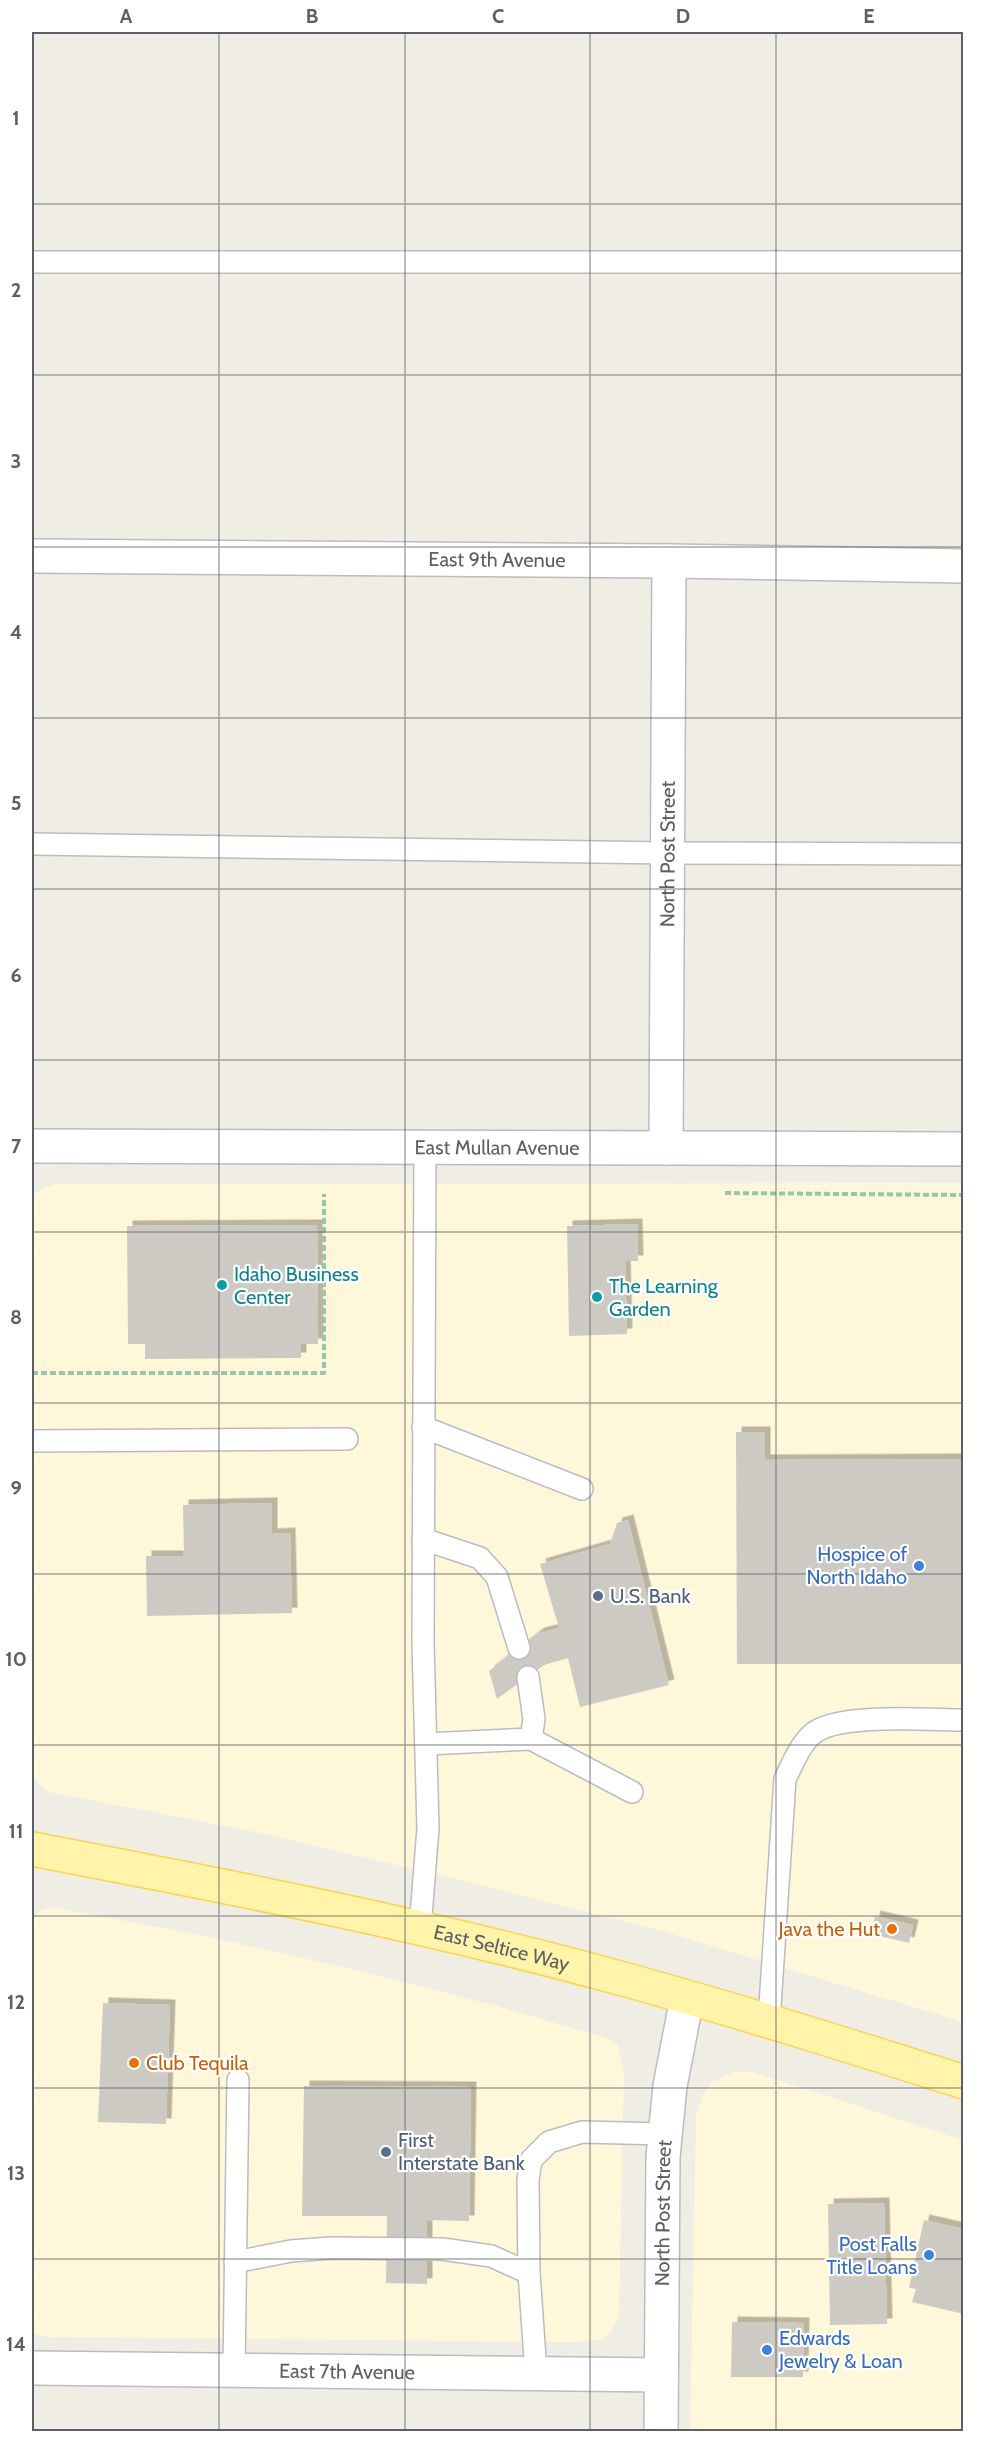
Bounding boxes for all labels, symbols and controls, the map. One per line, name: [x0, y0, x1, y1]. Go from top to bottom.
text: A: [120, 4, 133, 28]
text: B: [306, 4, 318, 28]
text: C: [492, 4, 504, 28]
text: D: [676, 4, 690, 28]
text: E: [863, 4, 875, 28]
text: 1: [12, 106, 20, 130]
text: 2: [11, 278, 21, 302]
text: 3: [11, 449, 21, 473]
street label: East 9th Avenue: [428, 547, 566, 572]
text: 4: [10, 620, 22, 644]
street label: North Post Street: [655, 780, 680, 927]
text: 5: [11, 791, 21, 815]
text: 6: [10, 963, 22, 987]
text: 7: [11, 1134, 22, 1158]
street label: East Mullan Avenue: [414, 1135, 580, 1160]
place label: Idaho Business Center: [234, 1262, 359, 1309]
place label: The Learning Garden: [609, 1274, 719, 1321]
marker: Idaho Business Center: [215, 1278, 229, 1292]
marker: The Learning Garden: [590, 1290, 604, 1304]
text: 8: [10, 1305, 22, 1329]
text: 9: [10, 1476, 22, 1500]
place label: Hospice of North Idaho: [806, 1542, 907, 1589]
marker: Hospice of North Idaho: [912, 1559, 926, 1573]
place label: U.S. Bank: [610, 1584, 690, 1608]
marker: U.S. Bank: [591, 1589, 605, 1603]
text: 10: [5, 1647, 27, 1671]
text: 11: [9, 1819, 23, 1843]
place label: Java the Hut: [778, 1917, 880, 1941]
street label: East Seltice Way: [431, 1920, 572, 1976]
marker: Java the Hut: [885, 1922, 899, 1936]
text: 12: [7, 1990, 25, 2014]
place label: Club Tequila: [146, 2051, 249, 2075]
marker: Club Tequila: [127, 2056, 141, 2070]
place label: First Interstate Bank: [398, 2128, 525, 2175]
street label: North Post Street: [650, 2138, 677, 2286]
marker: First Interstate Bank: [379, 2145, 393, 2159]
text: 13: [7, 2161, 25, 2185]
place label: Post Falls Title Loans: [826, 2232, 917, 2279]
marker: Post Falls Title Loans: [922, 2248, 936, 2262]
place label: Edwards Jewelry & Loan: [778, 2326, 903, 2373]
text: 14: [6, 2332, 26, 2356]
marker: Edwards Jewelry & Loan: [760, 2343, 774, 2357]
street label: East 7th Avenue: [279, 2359, 415, 2384]

